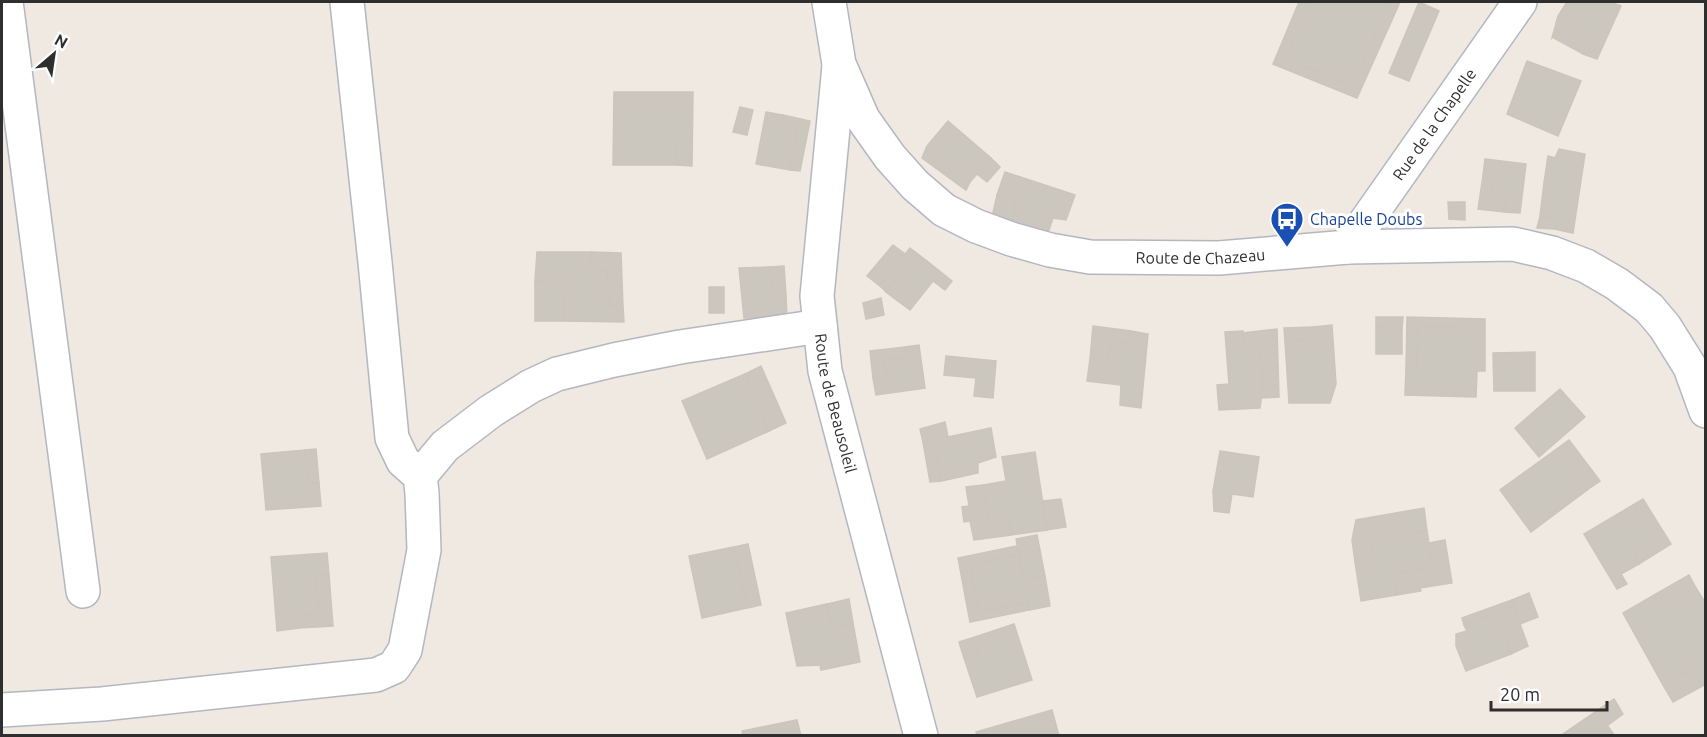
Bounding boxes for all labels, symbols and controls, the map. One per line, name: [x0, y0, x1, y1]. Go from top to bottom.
north arrow: [24, 24, 84, 84]
text: N: [52, 30, 71, 52]
street label: Rue de la Chapelle: [1389, 65, 1480, 184]
bus stop icon: Chapelle Doubs: [1269, 201, 1305, 248]
place label: Chapelle Doubs: [1310, 210, 1422, 228]
street label: Route de Chazeau: [1136, 245, 1266, 267]
street label: Route de Beausoleil: [812, 332, 860, 475]
scale bar: [1491, 674, 1606, 712]
text: 20 m: [1500, 684, 1540, 704]

